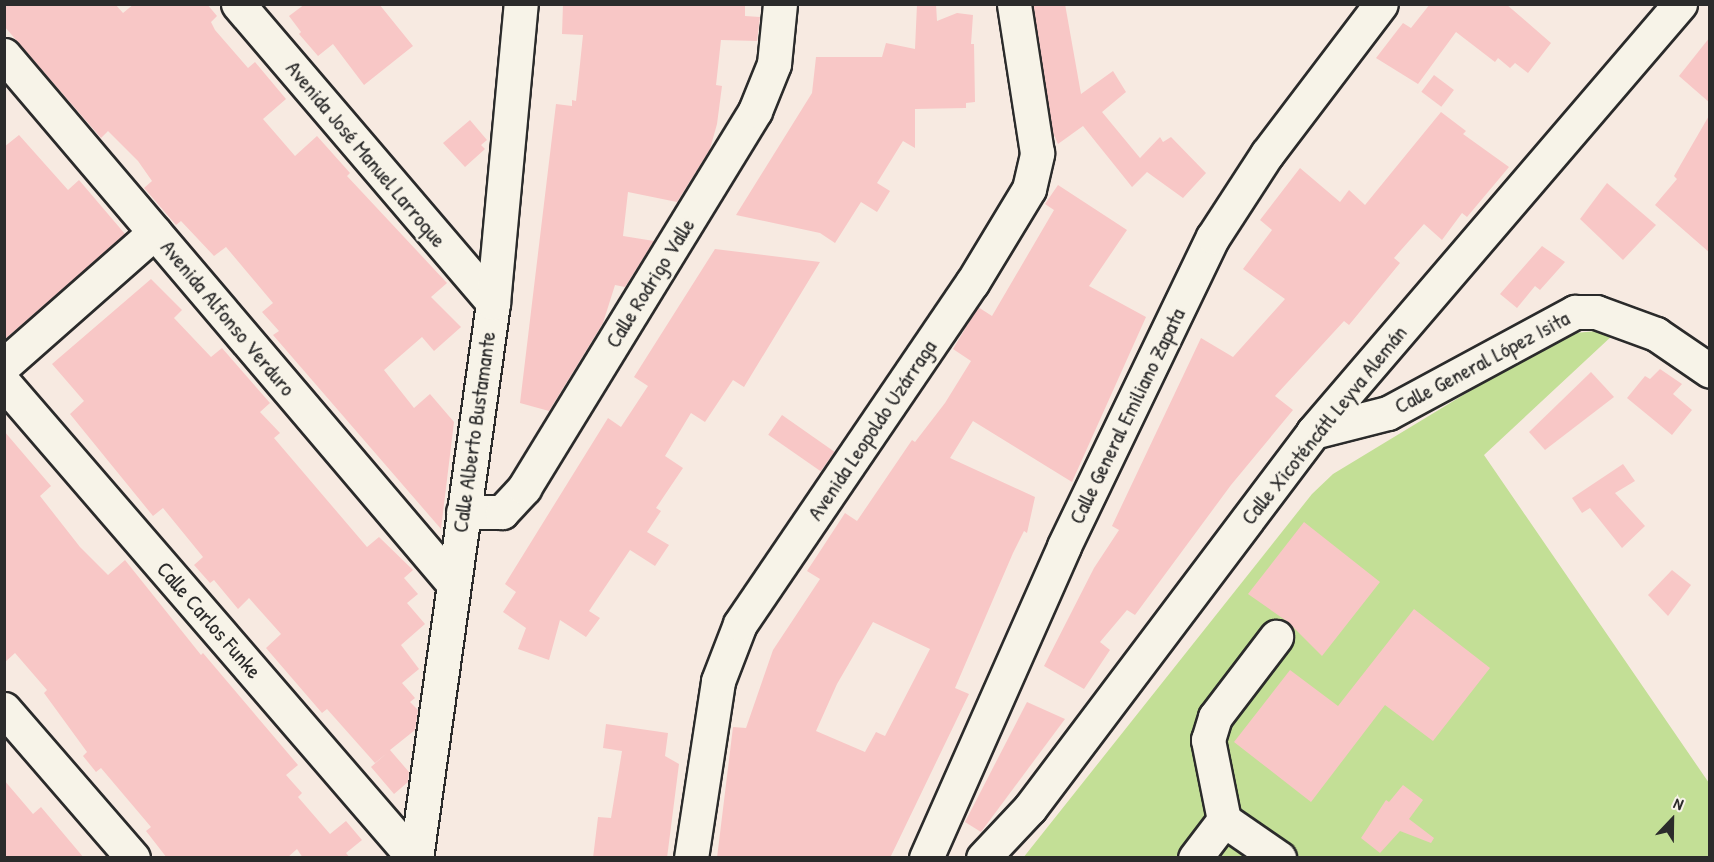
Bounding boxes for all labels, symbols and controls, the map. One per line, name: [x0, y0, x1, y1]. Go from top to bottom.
street label: Avenida José Manuel Larroque: [280, 55, 452, 253]
street label: Calle Rodrigo Valle: [600, 213, 700, 353]
street label: Avenida Alfonso Verduro: [155, 235, 301, 401]
street label: Calle General Emiliano Zapata: [1063, 304, 1191, 528]
street label: Calle General López Isita: [1390, 305, 1574, 419]
street label: Calle Xicoténcátl Leyva Alemán: [1235, 320, 1413, 530]
street label: Calle Alberto Bustamante: [447, 330, 501, 534]
street label: Avenida Leopoldo Uzárraga: [802, 335, 942, 525]
street label: Calle Carlos Funke: [151, 556, 267, 684]
north arrow: [1642, 790, 1702, 850]
text: N: [1671, 792, 1687, 815]

